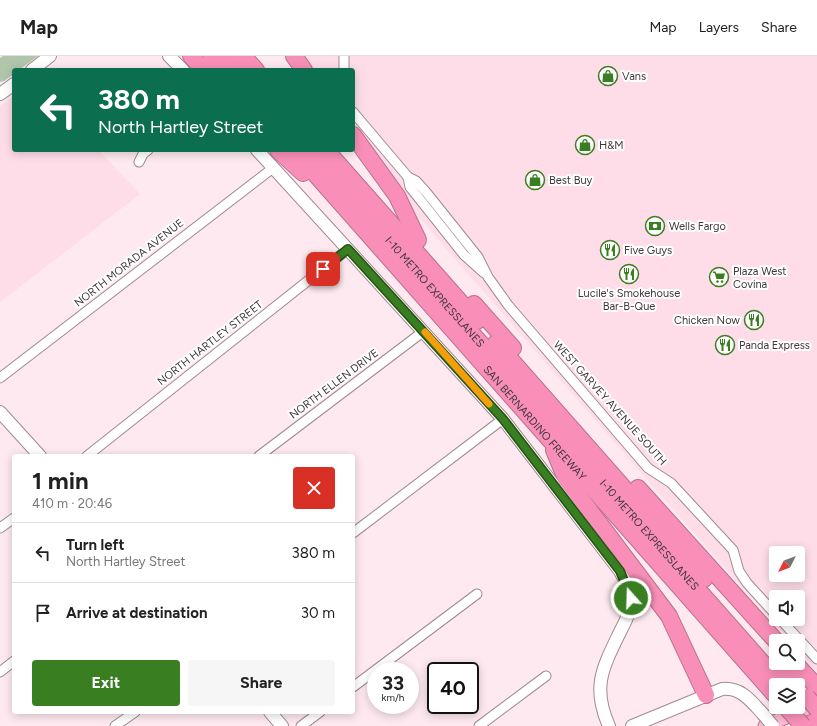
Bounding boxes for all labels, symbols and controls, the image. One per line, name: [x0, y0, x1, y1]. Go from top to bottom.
text: Map: [20, 16, 58, 39]
text: Map: [649, 19, 677, 36]
text: Layers: [699, 19, 739, 36]
text: Share: [761, 19, 797, 36]
shop icon: Vans: [597, 65, 619, 87]
place label: Vans: [622, 70, 646, 83]
text: 380 m: [98, 82, 180, 116]
icon: left: [32, 84, 84, 136]
text: North Hartley Street: [98, 116, 263, 138]
shop icon: H&M: [574, 134, 596, 156]
place label: H&M: [599, 139, 624, 152]
shop icon: Best Buy: [524, 169, 546, 191]
place label: Best Buy: [549, 174, 593, 187]
bank icon: Wells Fargo: [644, 215, 666, 237]
street label: NORTH MORADA AVENUE: [72, 216, 186, 310]
place label: Wells Fargo: [669, 220, 726, 233]
street label: I-10 METRO EXPRESSLANES: [383, 234, 488, 350]
restaurant icon: Five Guys: [599, 239, 621, 261]
place label: Five Guys: [624, 244, 672, 257]
pin: [306, 252, 340, 286]
icon: arrive: [312, 258, 334, 280]
restaurant icon: Lucile's Smokehouse Bar-B-Que: [618, 263, 640, 285]
place label: Plaza West Covina: [733, 265, 787, 291]
supermarket icon: Plaza West Covina: [708, 266, 730, 288]
place label: Lucile's Smokehouse Bar-B-Que: [578, 287, 680, 313]
street label: NORTH HARTLEY STREET: [155, 298, 265, 388]
restaurant icon: Chicken Now: [743, 309, 765, 331]
place label: Chicken Now: [674, 314, 740, 327]
restaurant icon: Panda Express: [714, 334, 736, 356]
street label: WEST GARVEY AVENUE SOUTH: [551, 338, 669, 468]
place label: Panda Express: [739, 339, 810, 352]
street label: NORTH ELLEN DRIVE: [287, 346, 381, 422]
street label: SAN BERNARDINO FREEWAY: [481, 363, 589, 483]
text: 1 min: [32, 466, 89, 495]
button: close: [293, 467, 335, 509]
street label: I-10 METRO EXPRESSLANES: [597, 477, 702, 593]
text: 410 m · 20:46: [32, 496, 112, 511]
text: Turn left: [66, 536, 124, 554]
icon: left: [32, 542, 54, 564]
text: 380 m: [292, 544, 335, 562]
north arrow: [769, 546, 805, 582]
map controls: [769, 546, 805, 714]
text: North Hartley Street: [66, 554, 185, 569]
position arrow: [610, 577, 652, 619]
button: sound: [769, 590, 805, 626]
icon: arrive: [32, 602, 54, 624]
text: Arrive at destination: [66, 604, 207, 622]
text: 30 m: [301, 604, 335, 622]
button: search: [769, 634, 805, 670]
button: Exit: [32, 660, 180, 706]
button: Share: [188, 660, 335, 706]
speed limit sign: 40: [427, 662, 479, 714]
text: 33: [382, 671, 404, 695]
button: layers: [769, 678, 805, 714]
text: km/h: [382, 691, 404, 704]

